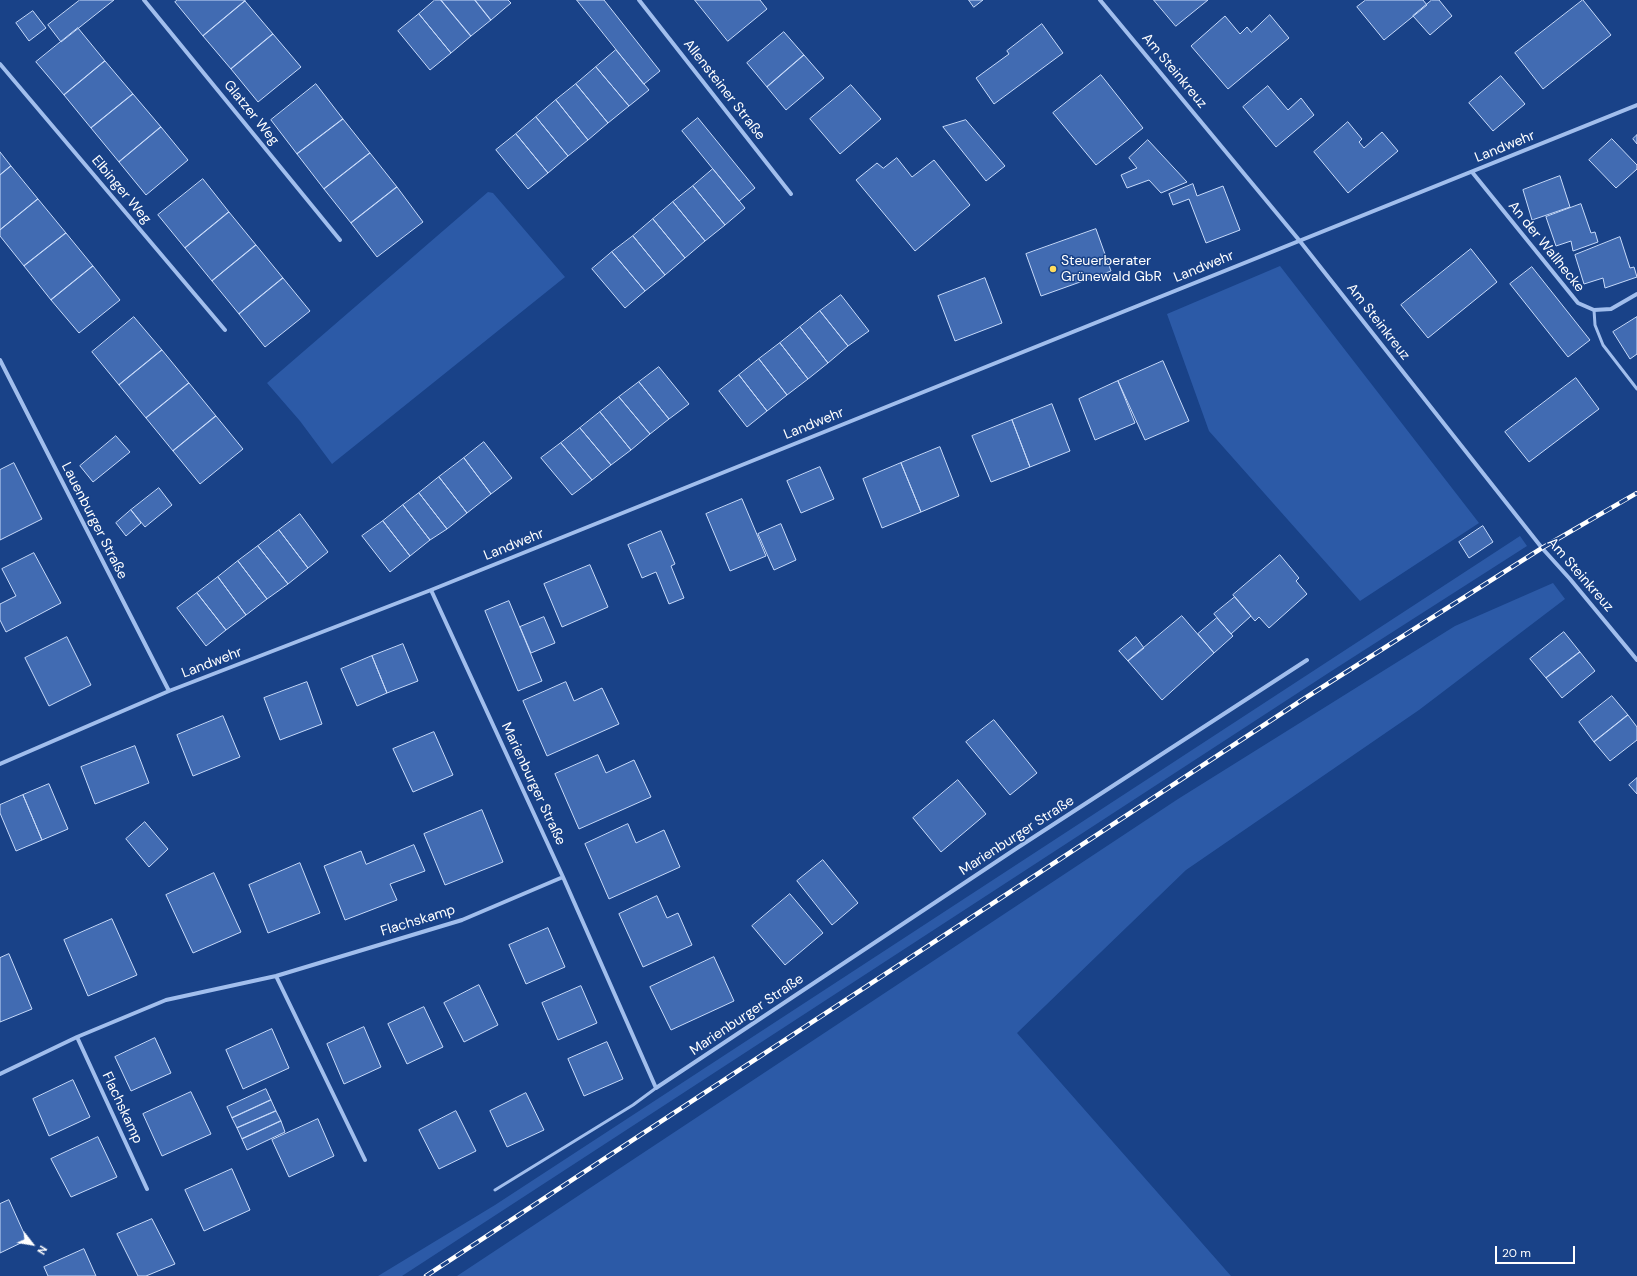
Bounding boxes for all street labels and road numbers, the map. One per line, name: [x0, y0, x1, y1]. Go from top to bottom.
street label: Am Steinkreuz: [1138, 30, 1210, 112]
street label: Allensteiner Straße: [679, 36, 769, 144]
street label: Glatzer Weg: [220, 77, 282, 149]
street label: Landwehr: [1472, 127, 1538, 167]
street label: Elbinger Weg: [88, 152, 154, 228]
street label: An der Wallhecke: [1504, 198, 1588, 296]
street label: Landwehr: [1171, 247, 1237, 287]
street label: Am Steinkreuz: [1343, 280, 1413, 364]
street label: Landwehr: [781, 404, 847, 444]
street label: Lauenburger Straße: [57, 460, 131, 582]
street label: Landwehr: [481, 525, 547, 565]
street label: Am Steinkreuz: [1543, 535, 1617, 615]
street label: Landwehr: [179, 644, 245, 682]
street label: Marienburger Straße: [497, 720, 569, 848]
street label: Marienburger Straße: [956, 793, 1078, 879]
street label: Flachskamp: [379, 902, 457, 940]
street label: Marienburger Straße: [687, 971, 807, 1059]
street label: Flachskamp: [98, 1069, 146, 1147]

